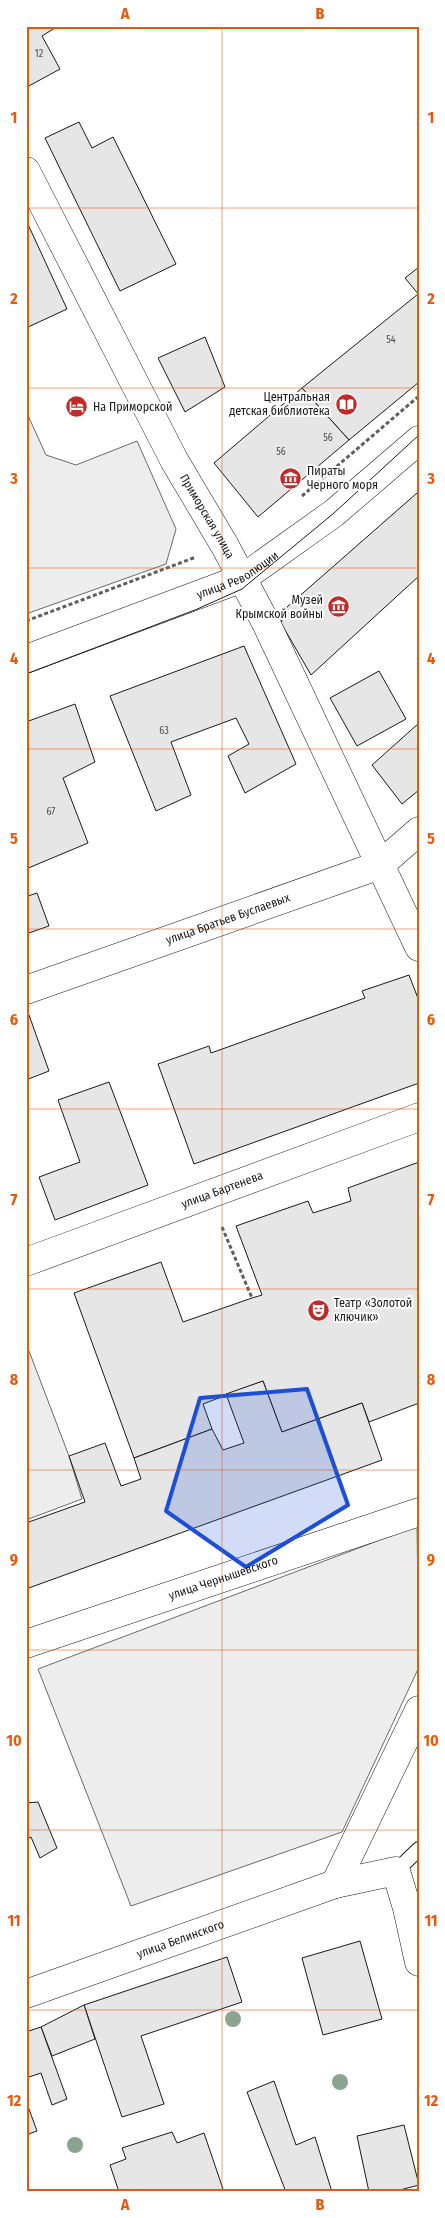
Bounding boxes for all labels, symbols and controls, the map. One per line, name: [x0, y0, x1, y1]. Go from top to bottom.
text: A: [120, 4, 130, 23]
text: B: [316, 4, 325, 23]
house number: 12: [35, 48, 44, 60]
text: 1: [11, 108, 17, 127]
text: 1: [428, 108, 434, 127]
text: 2: [9, 289, 18, 308]
text: 2: [426, 289, 435, 308]
house number: 54: [386, 334, 396, 346]
place label: Центральная детская библиотека: [229, 390, 330, 418]
library icon: Центральная детская библиотека: [334, 392, 358, 416]
hotel icon: На Приморской: [65, 395, 89, 419]
place label: На Приморской: [93, 400, 172, 414]
house number: 56: [323, 432, 333, 444]
house number: 56: [276, 446, 286, 458]
place label: Пираты Черного моря: [307, 464, 378, 492]
museum icon: Пираты Черного моря: [279, 466, 303, 490]
text: 3: [9, 469, 18, 488]
text: 3: [426, 469, 435, 488]
street label: Приморская улица: [177, 472, 237, 561]
street label: улица Революции: [195, 548, 281, 602]
place label: Музей Крымской войны: [236, 593, 323, 621]
museum icon: Музей Крымской войны: [327, 595, 351, 619]
text: 4: [10, 649, 18, 668]
text: 4: [427, 649, 435, 668]
house number: 63: [159, 725, 169, 737]
house number: 67: [47, 806, 55, 818]
text: 5: [10, 829, 18, 848]
text: 5: [427, 829, 435, 848]
street label: улица Братьев Буслаевых: [164, 890, 292, 947]
text: 6: [10, 1010, 18, 1029]
text: 6: [427, 1010, 435, 1029]
street label: улица Бартенева: [179, 1168, 265, 1211]
text: 7: [11, 1190, 18, 1209]
text: 7: [428, 1190, 435, 1209]
place label: Театр «Золотой ключик»: [334, 1296, 412, 1324]
theatre icon: Театр «Золотой ключик»: [306, 1298, 330, 1322]
text: 8: [10, 1370, 19, 1389]
text: 8: [427, 1370, 436, 1389]
text: 9: [10, 1550, 18, 1569]
text: 9: [427, 1550, 435, 1569]
street label: улица Чернышевского: [167, 1553, 280, 1603]
text: 10: [6, 1731, 22, 1750]
text: 10: [423, 1731, 439, 1750]
text: 11: [7, 1911, 21, 1930]
text: 11: [424, 1911, 438, 1930]
street label: улица Белинского: [135, 1917, 226, 1961]
text: 12: [7, 2091, 22, 2110]
text: 12: [424, 2091, 439, 2110]
text: A: [120, 2195, 130, 2214]
text: B: [316, 2195, 325, 2214]

